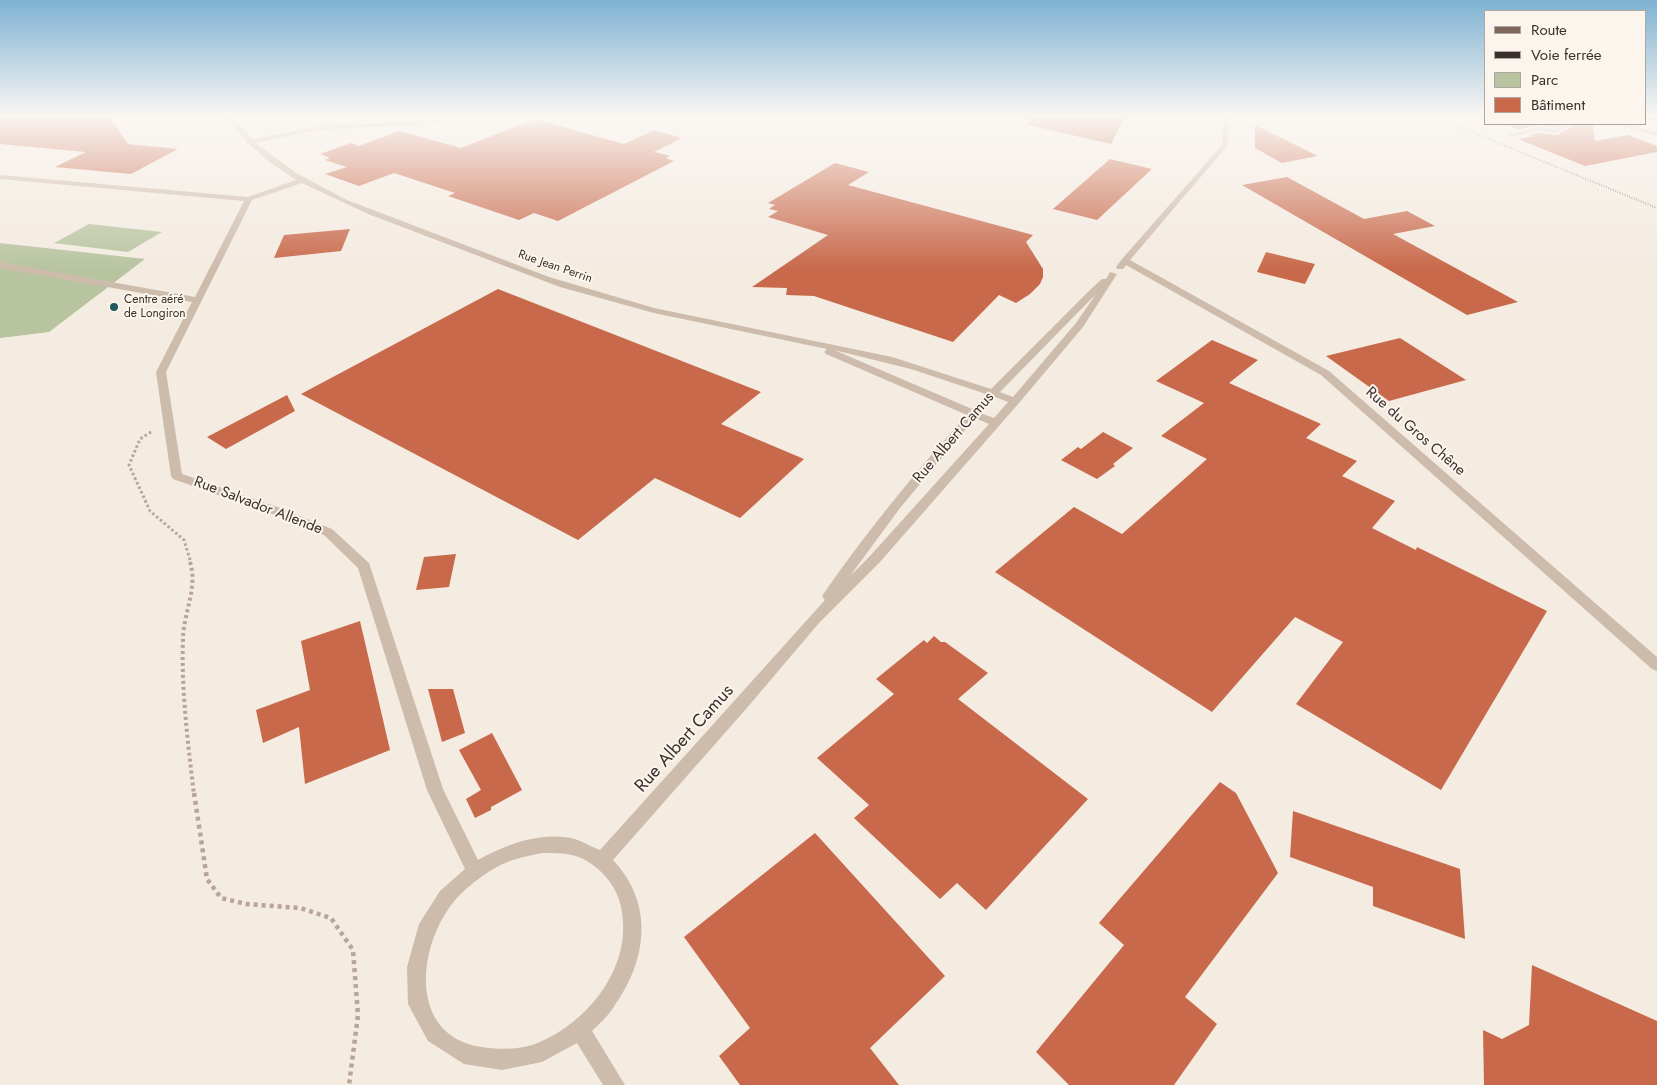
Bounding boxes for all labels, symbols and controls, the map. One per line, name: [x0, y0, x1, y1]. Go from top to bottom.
legend: [1484, 10, 1647, 125]
text: Route: [1531, 19, 1567, 41]
text: Voie ferrée: [1531, 44, 1602, 66]
text: Parc: [1531, 69, 1558, 91]
text: Bâtiment: [1531, 94, 1585, 116]
street label: Rue Jean Perrin: [516, 248, 594, 286]
place label: Centre aéré de Longiron: [124, 293, 186, 321]
marker: Centre aéré de Longiron: [108, 301, 120, 313]
street label: Rue du Gros Chêne: [1361, 384, 1469, 480]
street label: Rue Albert Camus: [910, 389, 998, 487]
street label: Rue Salvador Allende: [191, 473, 325, 539]
street label: Rue Albert Camus: [631, 681, 739, 797]

